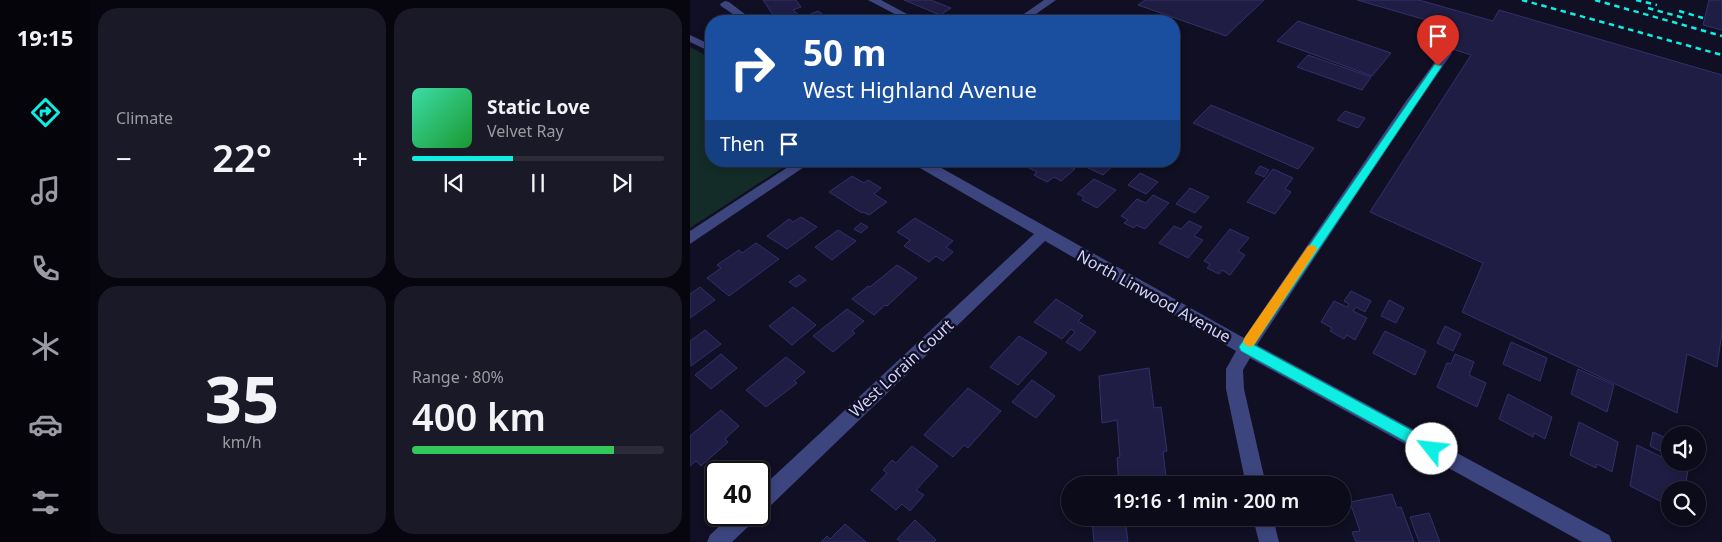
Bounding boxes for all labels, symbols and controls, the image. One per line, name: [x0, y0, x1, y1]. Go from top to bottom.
pin: [1417, 15, 1459, 66]
text: 19:15: [17, 22, 73, 52]
icon: arrive: [1424, 22, 1452, 50]
text: 50 m: [803, 29, 886, 76]
icon: right: [720, 35, 785, 100]
text: West Highland Avenue: [803, 74, 1037, 104]
text: Static Love: [487, 94, 590, 120]
icon: directions: [28, 95, 63, 130]
text: Climate: [116, 107, 173, 129]
text: Velvet Ray: [487, 120, 564, 142]
icon: arrive: [775, 130, 803, 158]
text: 22°: [212, 131, 272, 183]
text: Then: [720, 131, 765, 157]
text: −: [116, 139, 132, 177]
text: +: [352, 139, 368, 177]
icon: previous: [440, 169, 468, 197]
icon: pause: [524, 169, 552, 197]
icon: next: [608, 169, 636, 197]
icon: music: [28, 173, 63, 208]
street label: North Linwood Avenue: [1073, 244, 1235, 348]
icon: phone: [28, 251, 63, 286]
street label: West Lorain Court: [844, 314, 958, 422]
icon: climate: [28, 329, 63, 364]
text: 35: [205, 354, 279, 442]
text: Range · 80%: [412, 366, 504, 388]
text: 400 km: [412, 390, 546, 442]
icon: car: [28, 407, 63, 442]
position arrow: [1405, 422, 1457, 474]
map controls: [1661, 426, 1706, 526]
button: sound: [1661, 426, 1706, 471]
text: km/h: [222, 431, 262, 453]
speed limit sign: 40: [705, 461, 770, 526]
button: search: [1661, 481, 1706, 526]
icon: filters: [28, 485, 63, 520]
text: 19:16 · 1 min · 200 m: [1113, 488, 1299, 514]

